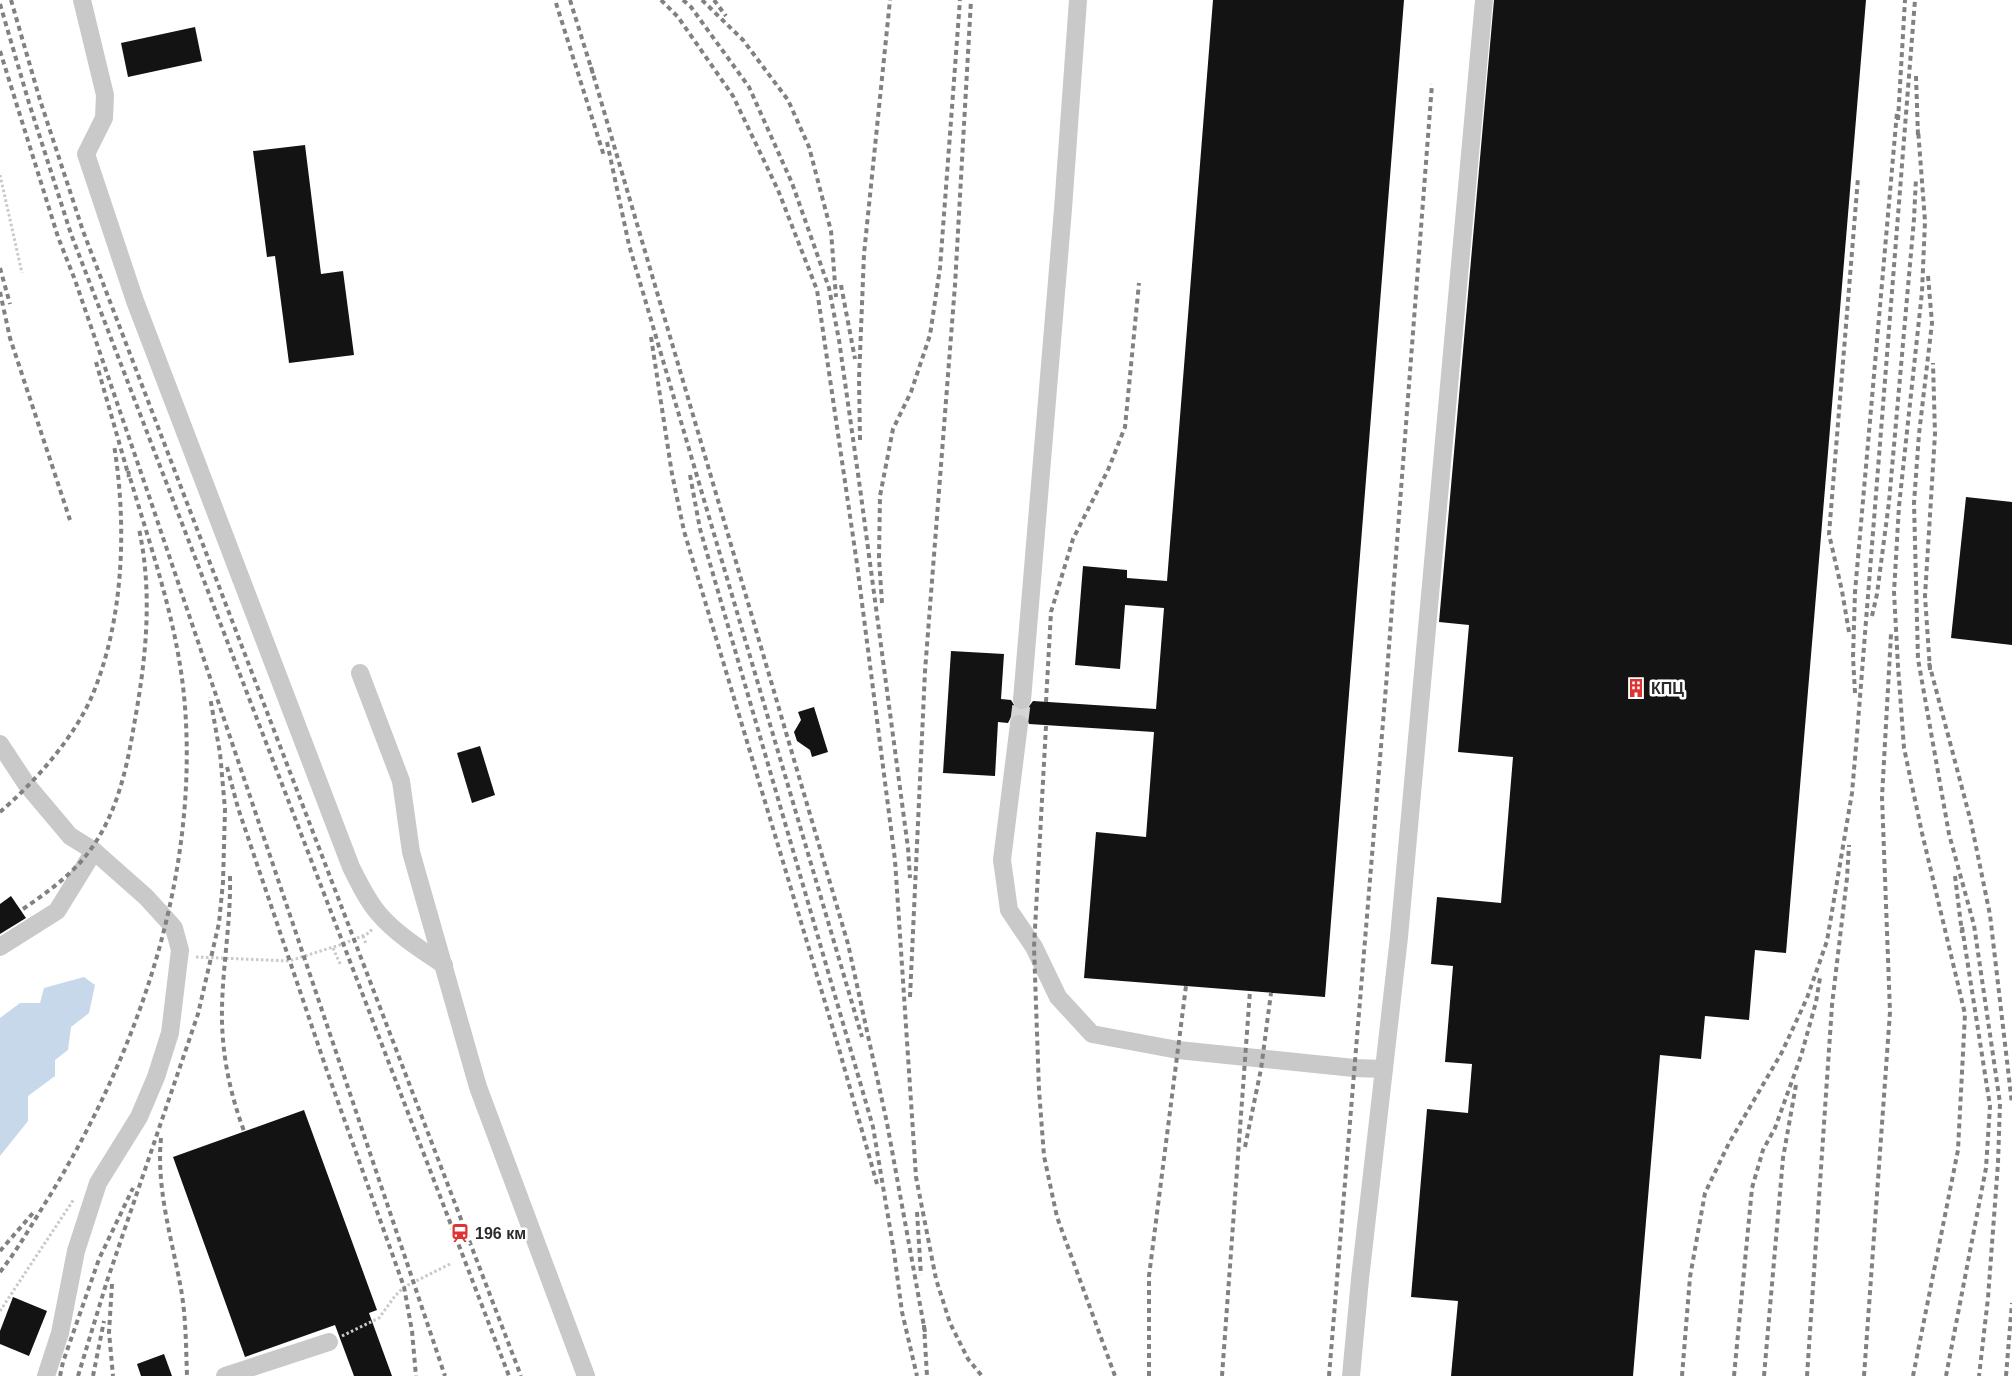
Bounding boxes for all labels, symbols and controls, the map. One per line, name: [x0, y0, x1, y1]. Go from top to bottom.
building icon: КПЦ: [1625, 677, 1647, 699]
place label: КПЦ: [1651, 680, 1684, 697]
station icon: 196 км: [449, 1222, 471, 1244]
place label: 196 км: [475, 1225, 526, 1242]

